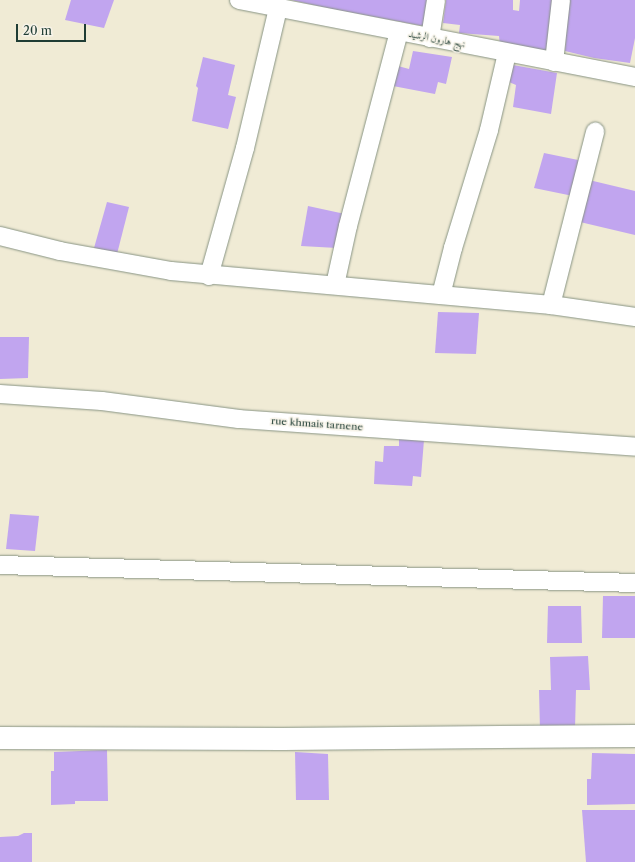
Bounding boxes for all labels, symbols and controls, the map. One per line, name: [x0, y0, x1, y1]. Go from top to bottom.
scale bar: [18, 16, 88, 42]
text: 20 m: [23, 23, 52, 38]
street label: نهج هارون الرشيد: [408, 28, 466, 50]
street label: rue khmais tarnene: [271, 415, 363, 433]

